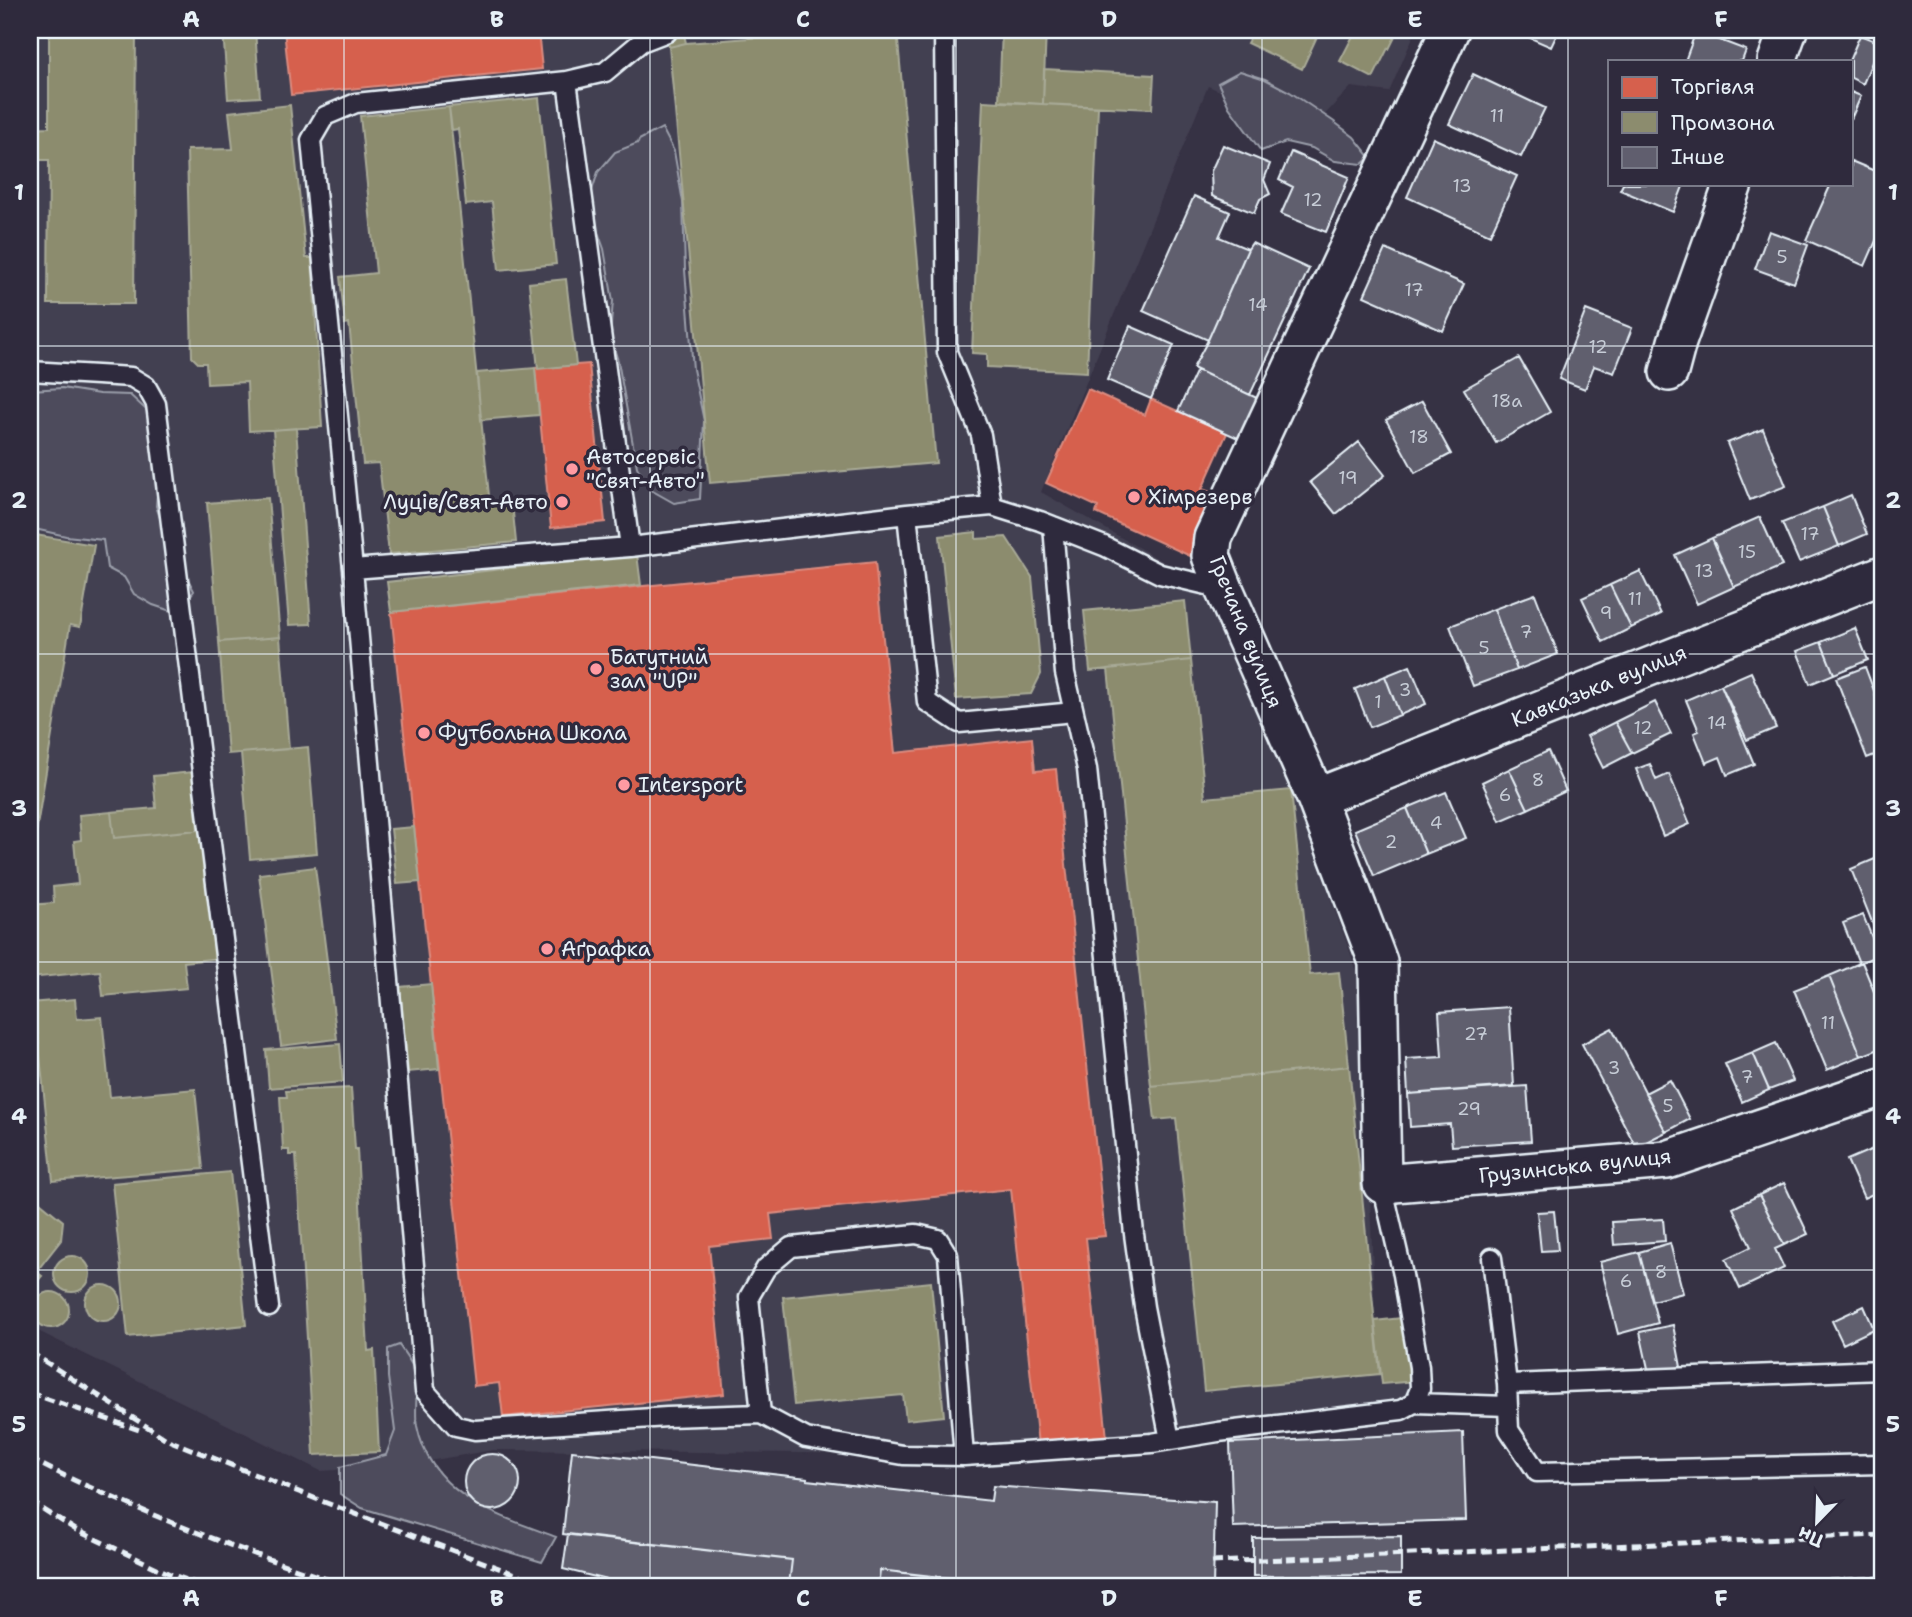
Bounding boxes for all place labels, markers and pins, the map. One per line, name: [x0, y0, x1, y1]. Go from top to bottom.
place label: Автосервіс "Свят-Авто": [586, 443, 705, 495]
marker: Автосервіс "Свят-Авто": [564, 461, 580, 477]
place label: Хімрезерв: [1148, 483, 1253, 511]
place label: Луців/Свят-Авто: [383, 488, 548, 516]
marker: Хімрезерв: [1126, 489, 1142, 505]
marker: Луців/Свят-Авто: [554, 494, 570, 510]
place label: Батутний зал "UP": [610, 643, 709, 695]
marker: Батутний зал "UP": [588, 661, 604, 677]
place label: Футбольна Школа: [438, 719, 627, 747]
marker: Футбольна Школа: [416, 725, 432, 741]
place label: Intersport: [638, 771, 744, 799]
marker: Intersport: [616, 777, 632, 793]
place label: Аґрафка: [561, 935, 651, 963]
marker: Аґрафка: [539, 941, 555, 957]

